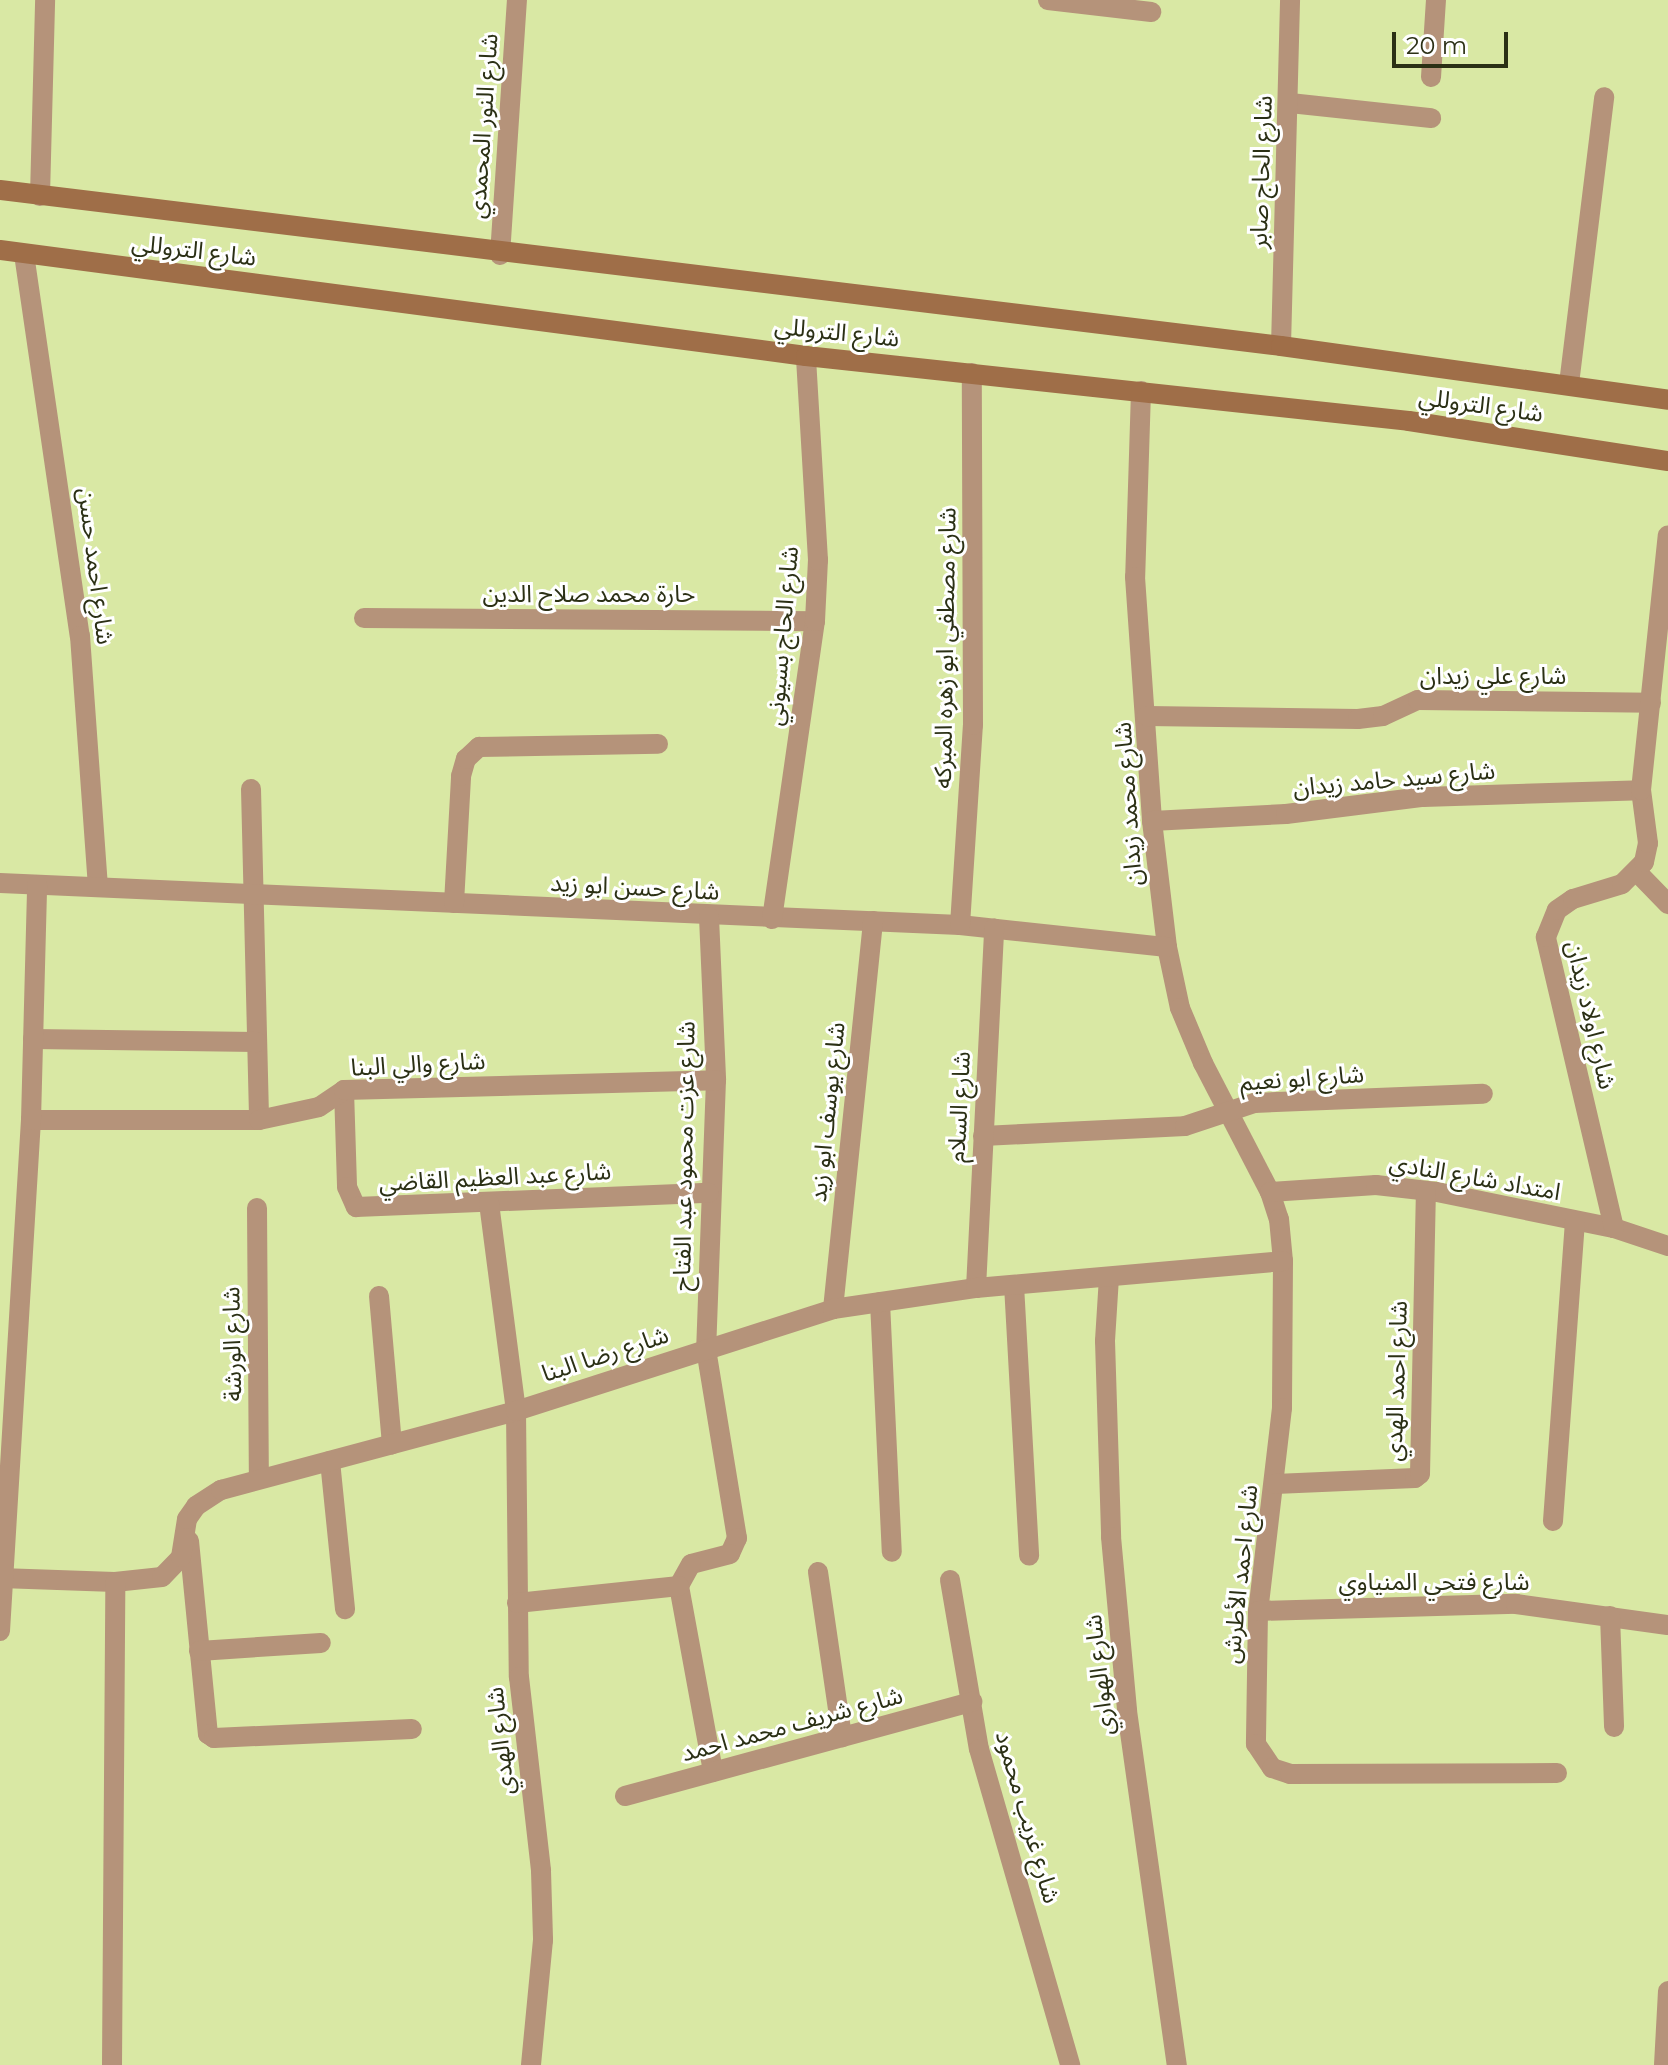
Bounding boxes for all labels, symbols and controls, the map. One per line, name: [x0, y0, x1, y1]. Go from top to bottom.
scale bar: [1396, 16, 1512, 66]
text: 20 m: [1406, 31, 1467, 60]
street label: شارع النور المحمدي: [462, 32, 504, 220]
street label: شارع الحاج صابر: [1244, 95, 1278, 249]
street label: شارع التروللي: [130, 228, 258, 272]
street label: شارع التروللي: [773, 311, 901, 353]
street label: شارع التروللي: [1417, 382, 1545, 428]
street label: شارع احمد حسن: [72, 486, 120, 646]
street label: شارع مصطفي ابو زهره المبركه: [928, 507, 962, 789]
street label: شارع الحاج بسيوني: [760, 545, 804, 727]
street label: حارة محمد صلاح الدين: [483, 580, 695, 608]
street label: شارع علي زيدان: [1420, 662, 1566, 690]
street label: شارع محمد زيدان: [1108, 721, 1148, 887]
street label: شارع سيد حامد زيدان: [1292, 756, 1496, 802]
street label: شارع حسن ابو زيد: [550, 868, 720, 906]
street label: شارع اولاد زيدان: [1560, 938, 1622, 1092]
street label: شارع عزت محمود عبد الفتاح: [667, 1021, 701, 1291]
street label: شارع يوسف ابو زيد: [803, 1021, 851, 1203]
street label: شارع والي البنا: [350, 1046, 486, 1082]
street label: شارع السلام: [942, 1051, 976, 1163]
street label: شارع ابو نعيم: [1239, 1059, 1365, 1097]
street label: امتداد شارع النادي: [1387, 1148, 1563, 1206]
street label: شارع عبد العظيم القاضي: [378, 1157, 612, 1197]
street label: شارع الورشة: [217, 1286, 247, 1402]
street label: شارع احمد الهدي: [1379, 1300, 1413, 1462]
street label: شارع رضا البنا: [538, 1320, 672, 1388]
street label: شارع احمد الأطرش: [1216, 1483, 1264, 1665]
street label: شارع فتحي المنياوي: [1339, 1568, 1529, 1596]
street label: شارع الهواري: [1078, 1613, 1120, 1737]
street label: شارع شريف محمد احمد: [678, 1681, 906, 1767]
street label: شارع الهدي: [480, 1686, 520, 1796]
street label: شارع غريب محمود: [990, 1727, 1066, 1907]

